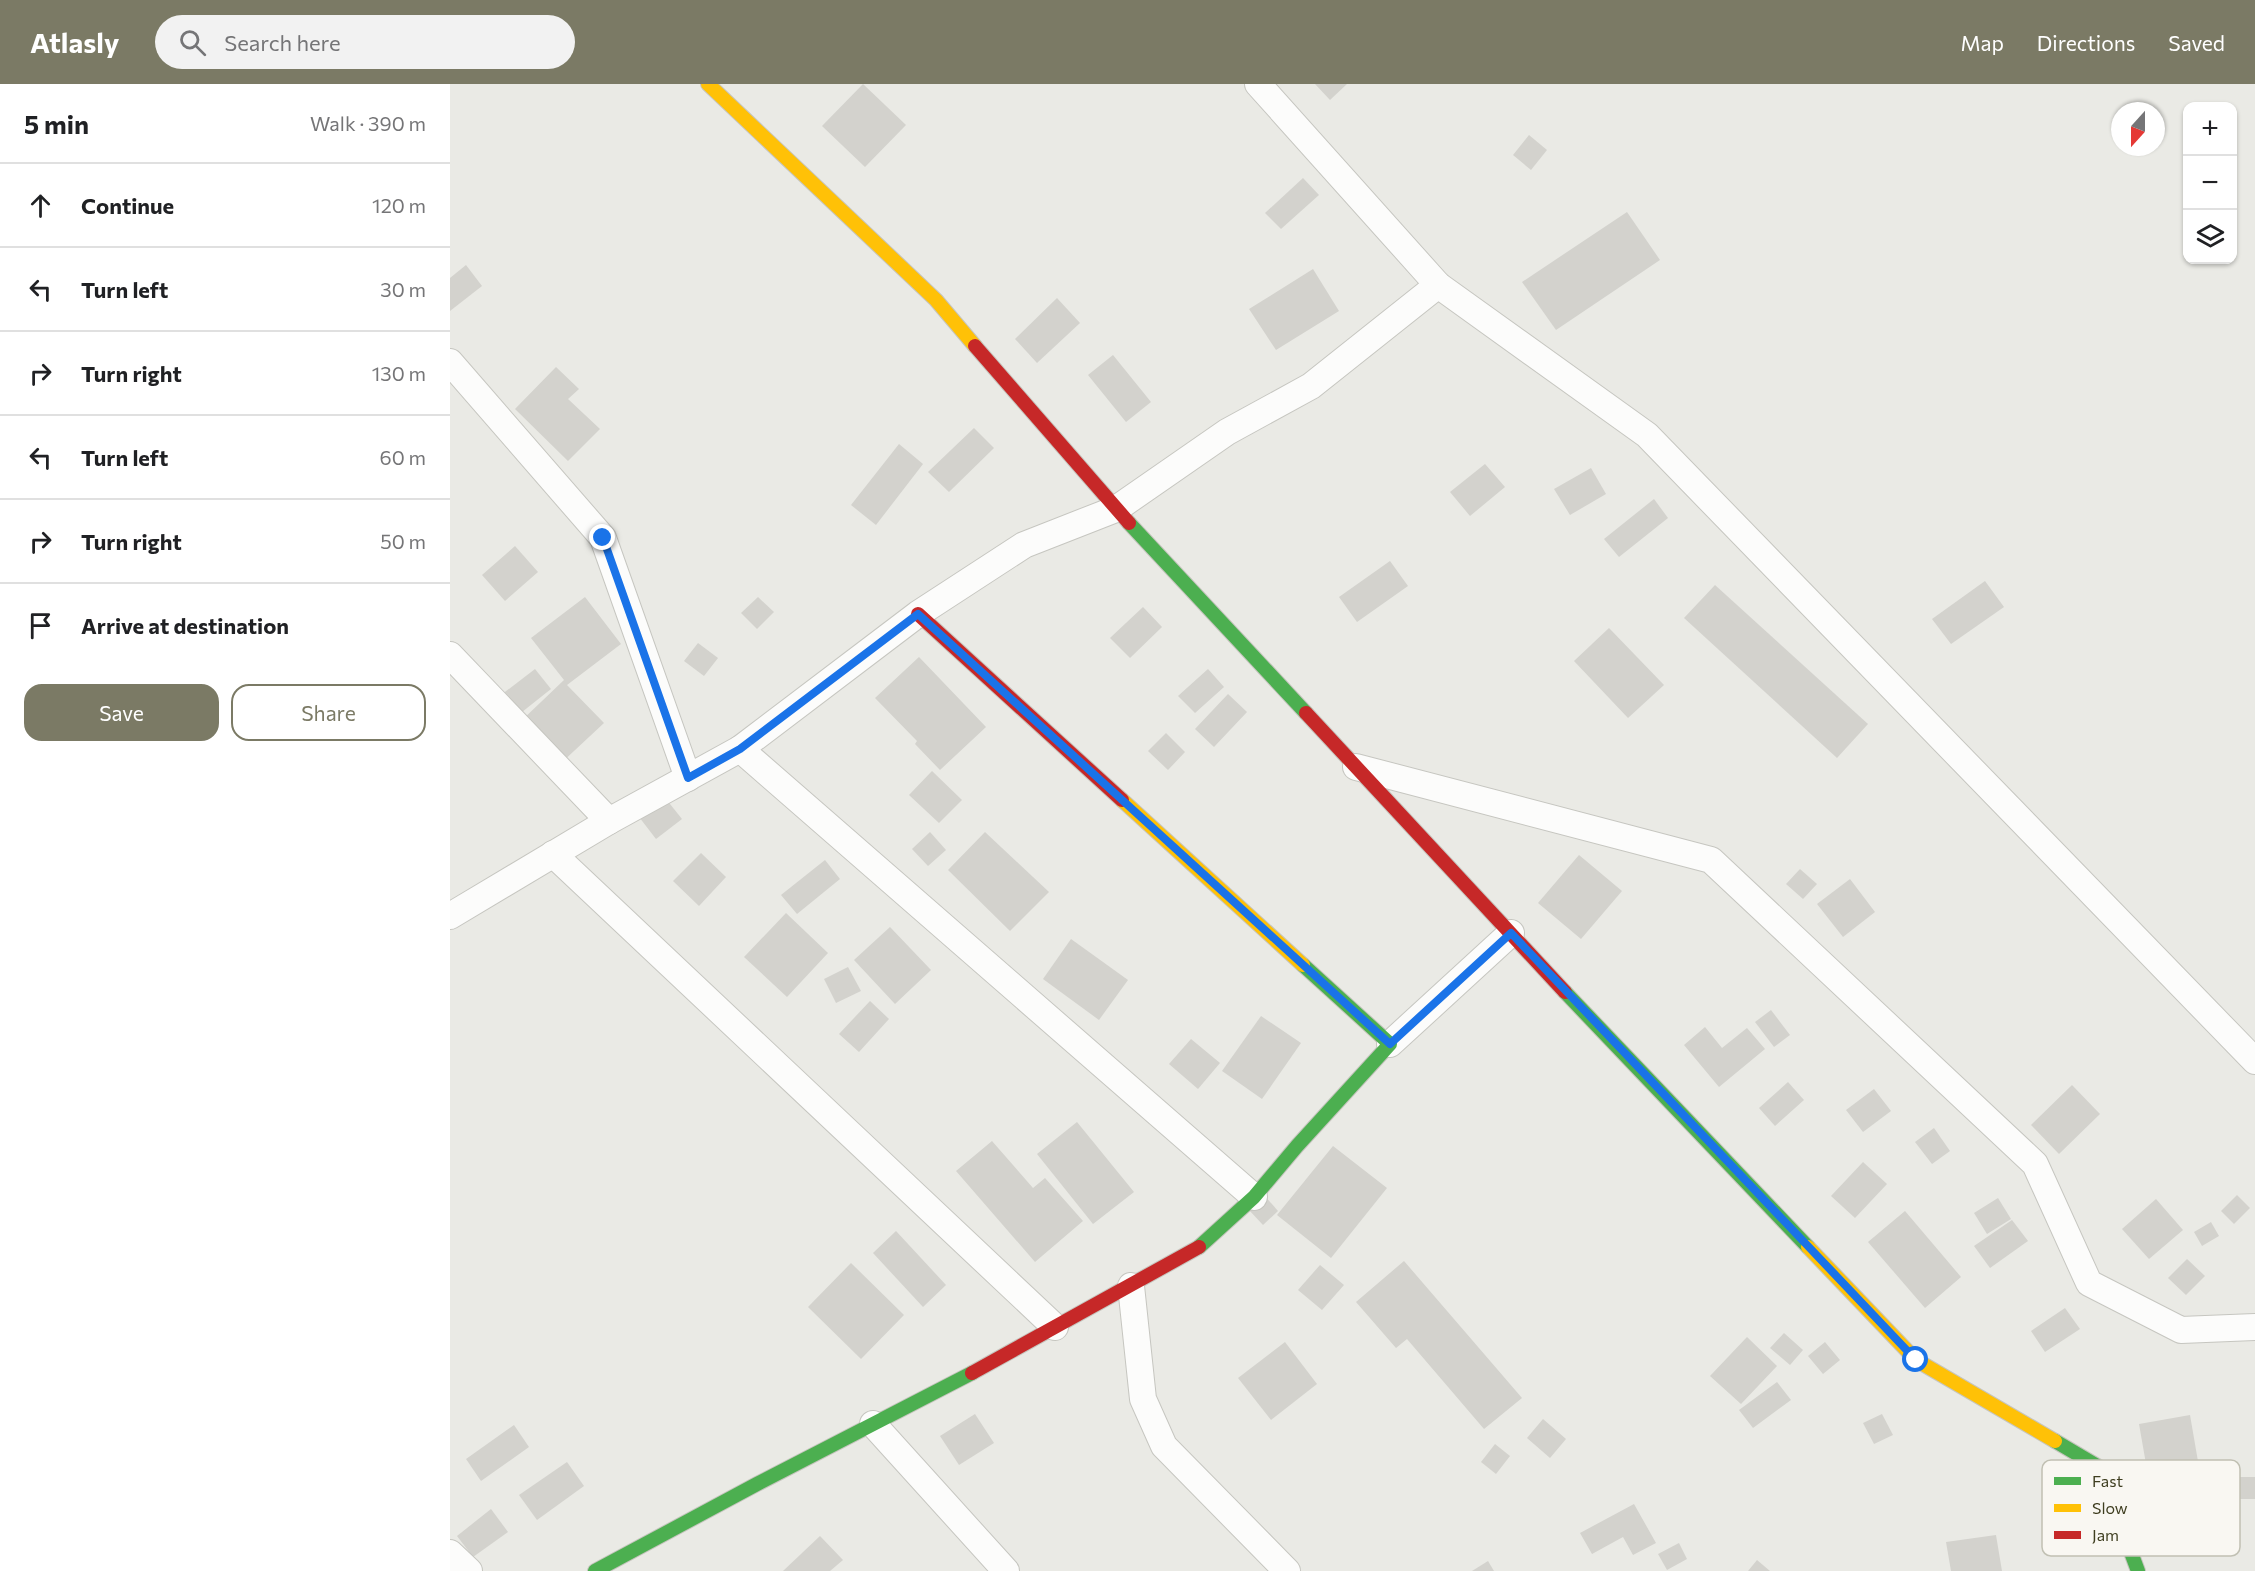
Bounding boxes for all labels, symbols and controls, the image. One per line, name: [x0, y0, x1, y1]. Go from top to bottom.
search box: [155, 15, 575, 69]
text: Atlasly: [30, 25, 119, 59]
icon: search: [176, 26, 209, 59]
text: Search here: [224, 29, 341, 56]
text: Map: [1961, 30, 2004, 55]
text: Directions: [2037, 30, 2135, 55]
text: Saved: [2168, 30, 2225, 55]
north arrow: [2111, 102, 2165, 156]
map controls: [2183, 102, 2237, 264]
button: +: [2183, 102, 2237, 156]
text: 5 min: [24, 108, 89, 139]
text: Walk · 390 m: [310, 111, 426, 135]
button: −: [2183, 156, 2237, 210]
icon: ahead: [24, 189, 57, 222]
text: Continue: [81, 192, 174, 219]
text: 120 m: [372, 193, 426, 217]
button: layers: [2183, 210, 2237, 264]
icon: left: [24, 273, 57, 306]
text: Turn left: [81, 276, 168, 303]
text: 30 m: [380, 277, 426, 301]
icon: right: [24, 357, 57, 390]
text: Turn right: [81, 360, 182, 387]
text: 130 m: [372, 361, 426, 385]
icon: left: [24, 441, 57, 474]
text: Turn left: [81, 444, 168, 471]
text: 60 m: [380, 445, 426, 469]
route end: [589, 524, 615, 550]
icon: right: [24, 525, 57, 558]
text: Turn right: [81, 528, 182, 555]
text: 50 m: [380, 529, 426, 553]
icon: arrive: [24, 609, 57, 642]
text: Arrive at destination: [81, 612, 289, 639]
button: Save: [24, 684, 219, 741]
button: Share: [231, 684, 426, 741]
route start: [1902, 1346, 1928, 1372]
legend: [2042, 1460, 2240, 1556]
text: Fast: [2092, 1471, 2123, 1490]
text: Slow: [2092, 1498, 2128, 1517]
text: Jam: [2092, 1525, 2119, 1544]

